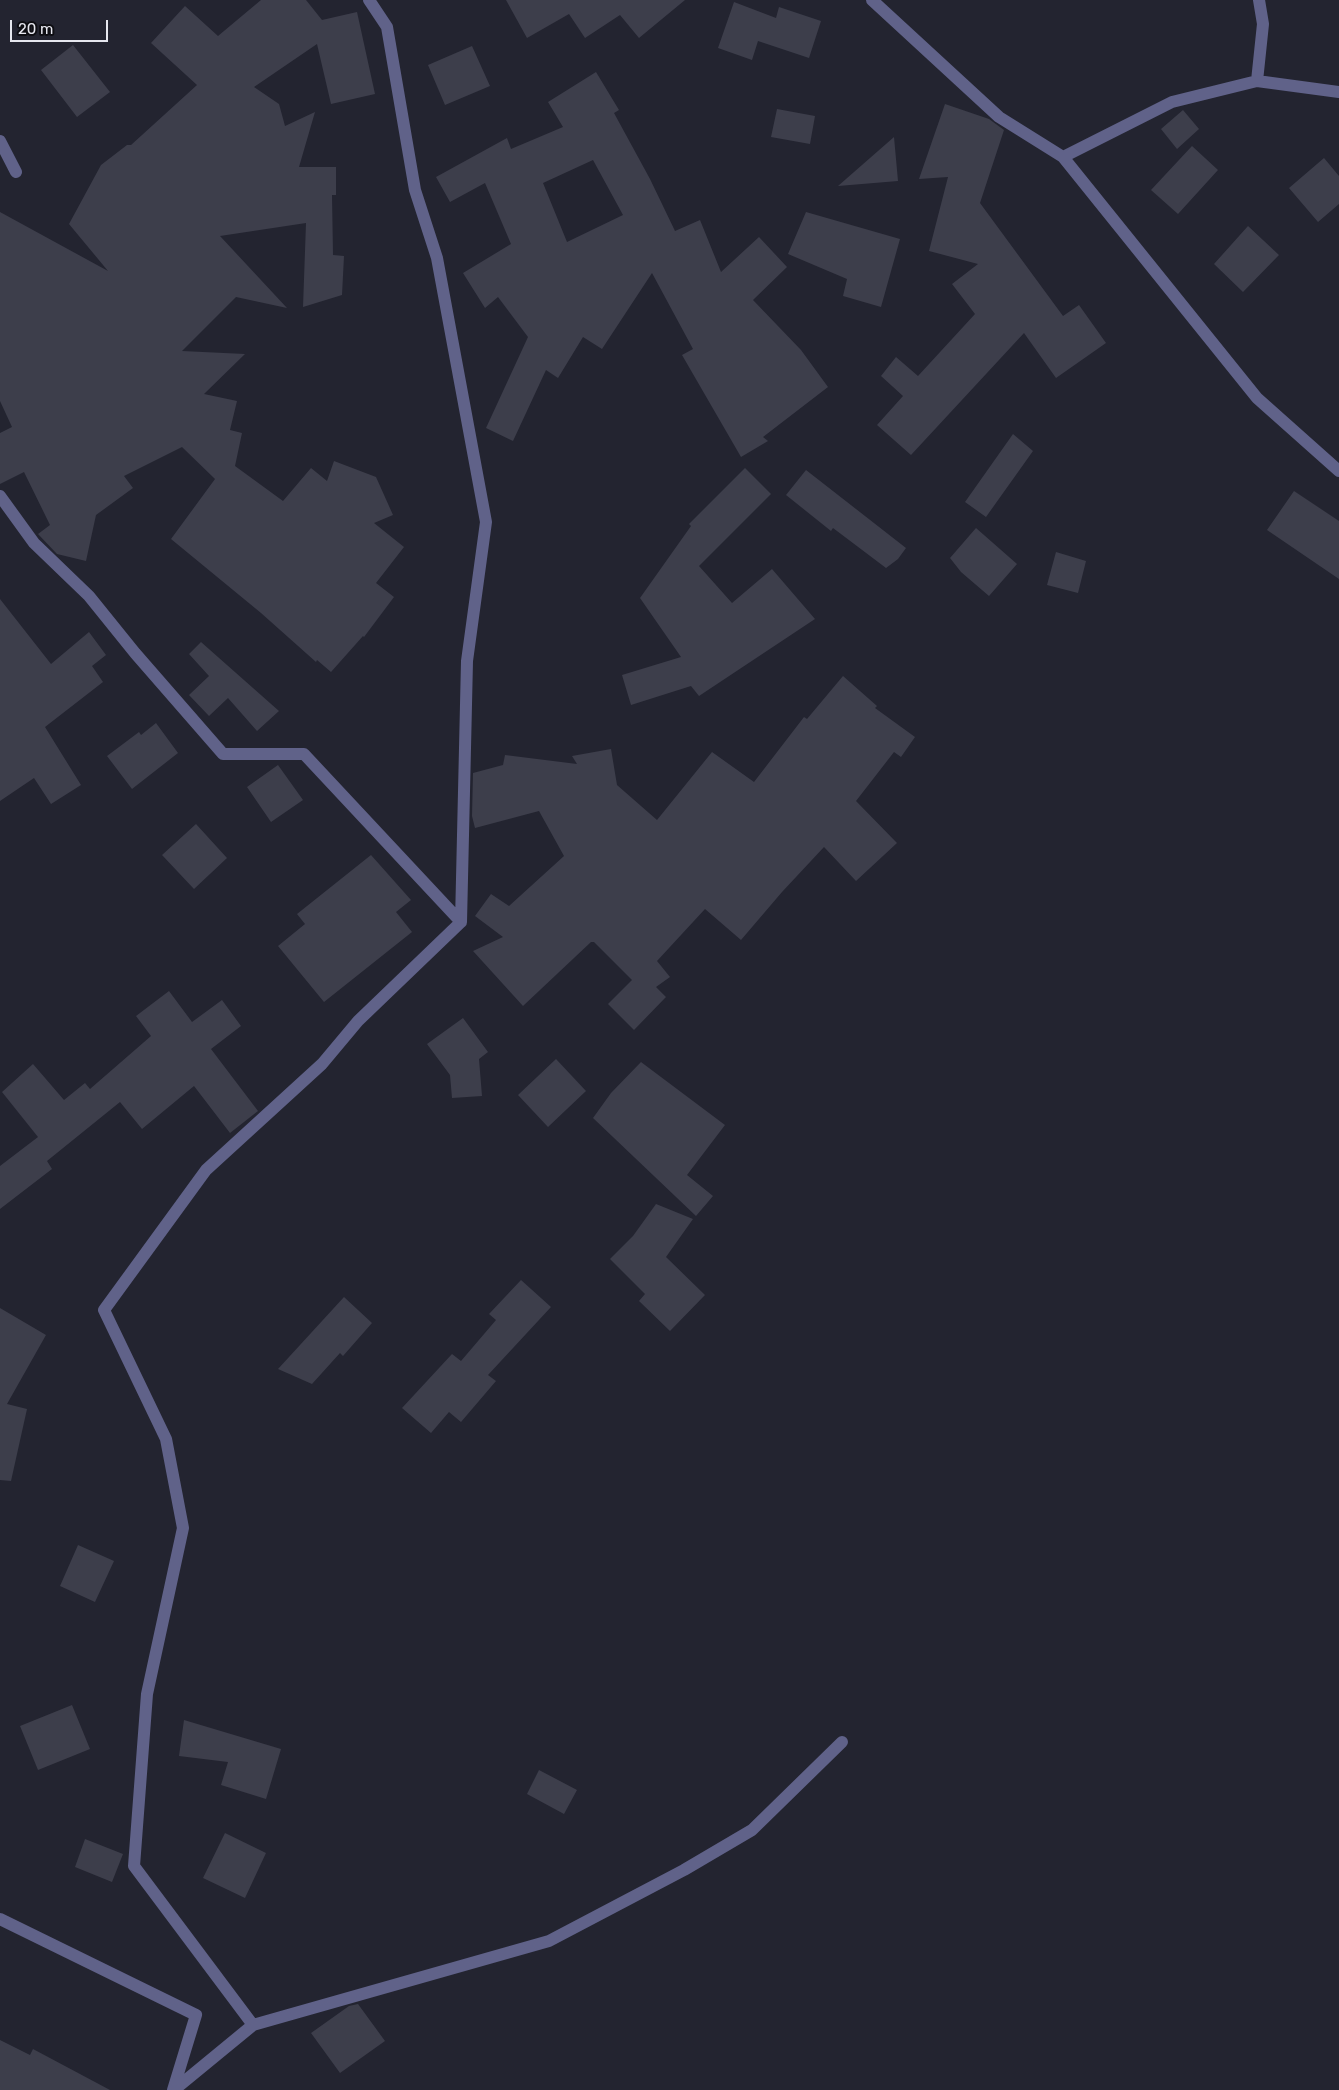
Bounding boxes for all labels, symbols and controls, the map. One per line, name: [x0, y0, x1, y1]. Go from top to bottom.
scale bar: [12, 10, 110, 42]
text: 20 m: [18, 20, 53, 38]

